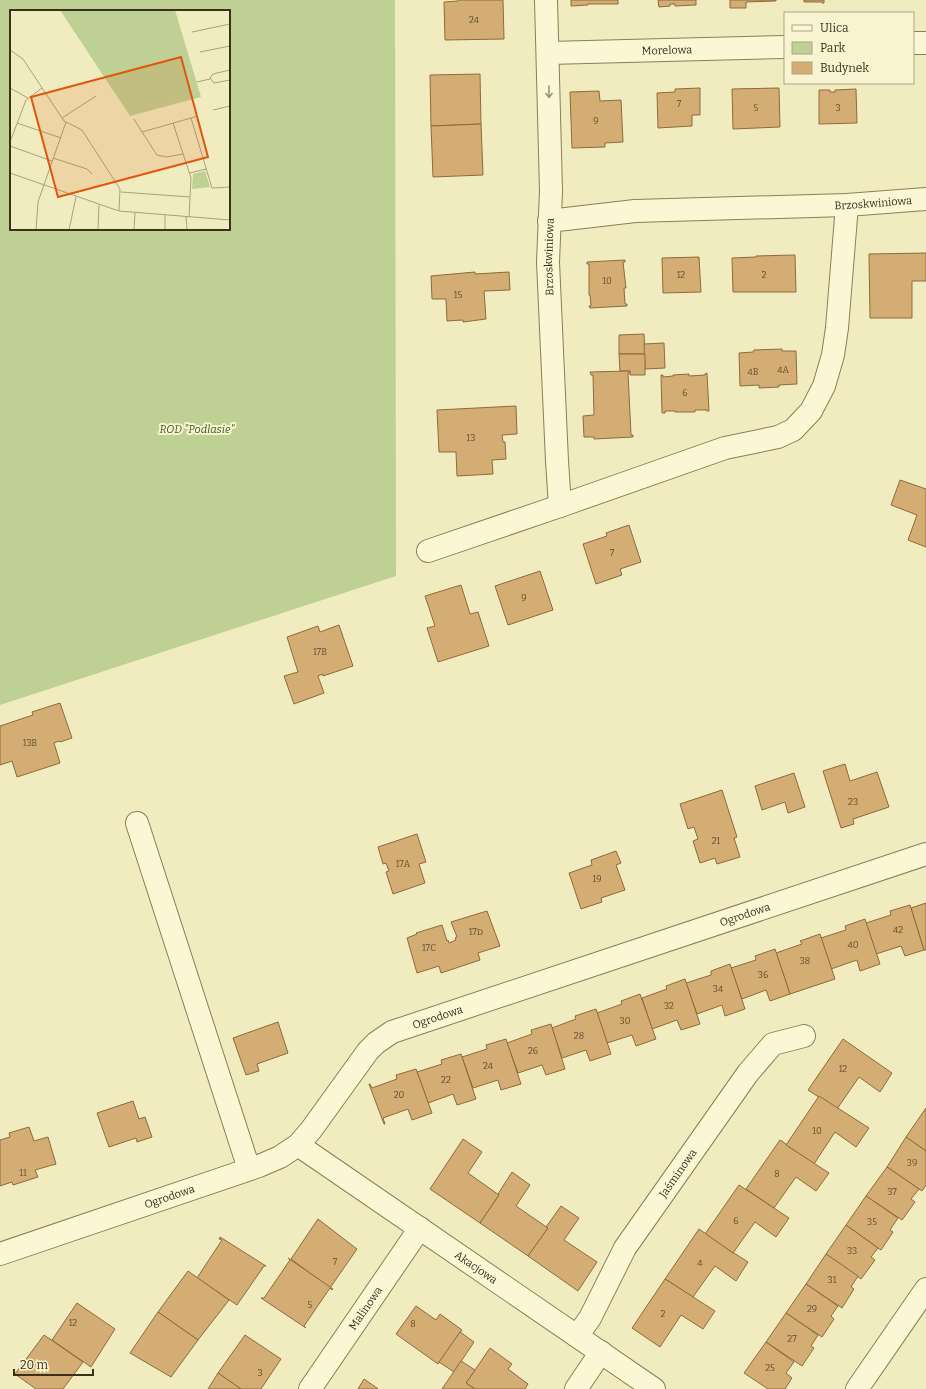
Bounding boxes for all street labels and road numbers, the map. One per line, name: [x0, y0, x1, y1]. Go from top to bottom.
street label: Morelowa: [642, 43, 692, 57]
street label: Brzoskwiniowa: [834, 194, 913, 212]
street label: Brzoskwiniowa: [541, 218, 556, 296]
street label: Ogrodowa: [718, 900, 772, 929]
street label: Ogrodowa: [411, 1002, 464, 1031]
street label: Jaśminowa: [656, 1146, 699, 1201]
street label: Ogrodowa: [143, 1182, 196, 1211]
street label: Akacjowa: [452, 1248, 500, 1286]
street label: Malinowa: [346, 1284, 385, 1332]

